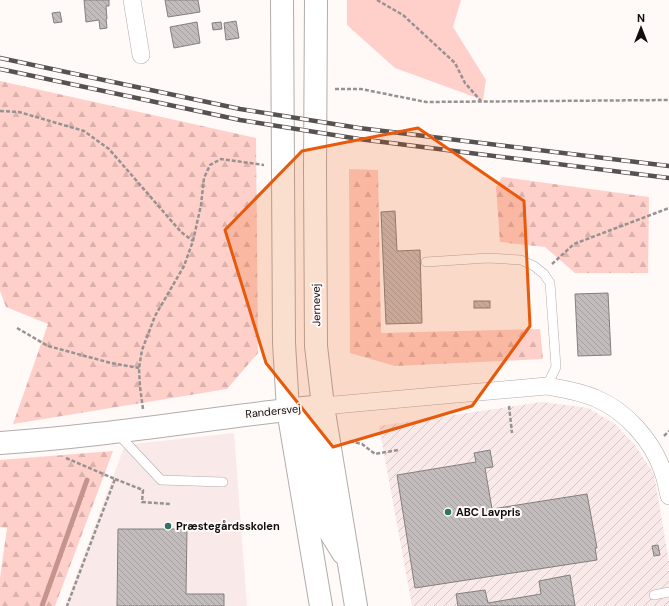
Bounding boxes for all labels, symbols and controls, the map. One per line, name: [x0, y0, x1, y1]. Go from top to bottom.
north arrow: [621, 8, 661, 48]
text: N: [637, 11, 645, 25]
street label: Jernevej: [309, 284, 323, 326]
street label: Randersvej: [245, 401, 301, 421]
place label: ABC Lavpris: [456, 505, 521, 519]
marker: ABC Lavpris: [443, 507, 453, 517]
place label: Præstegårdsskolen: [176, 519, 280, 533]
marker: Præstegårdsskolen: [163, 521, 173, 531]

